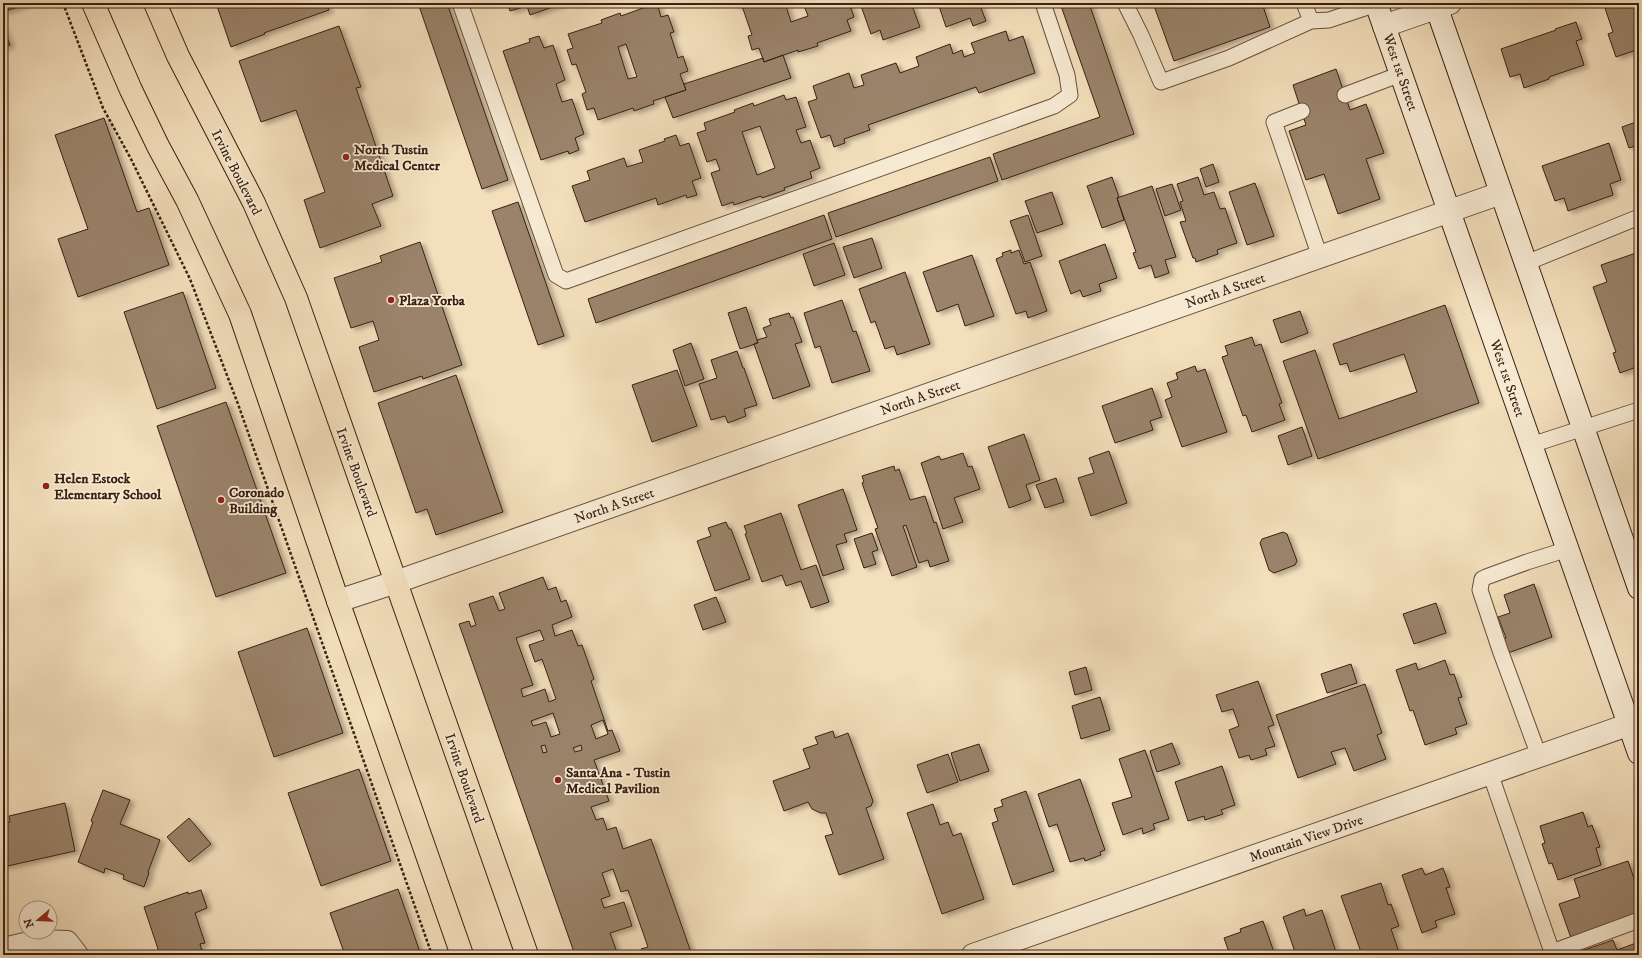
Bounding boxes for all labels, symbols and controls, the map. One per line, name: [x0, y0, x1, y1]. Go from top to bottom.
street label: West 1st Street: [1378, 30, 1422, 114]
street label: Irvine Boulevard: [207, 127, 265, 218]
place label: North Tustin Medical Center: [354, 141, 441, 175]
marker: North Tustin Medical Center: [341, 152, 351, 162]
street label: North A Street: [1183, 269, 1268, 313]
place label: Plaza Yorba: [399, 292, 466, 310]
marker: Plaza Yorba: [386, 295, 396, 305]
street label: West 1st Street: [1485, 336, 1529, 420]
street label: North A Street: [878, 376, 963, 420]
street label: Irvine Boulevard: [332, 425, 381, 519]
place label: Helen Estock Elementary School: [54, 470, 162, 504]
marker: Helen Estock Elementary School: [41, 481, 51, 491]
place label: Coronado Building: [229, 484, 284, 518]
street label: North A Street: [572, 484, 657, 528]
marker: Coronado Building: [216, 495, 226, 505]
street label: Irvine Boulevard: [440, 731, 488, 826]
place label: Santa Ana - Tustin Medical Pavilion: [566, 764, 671, 798]
marker: Santa Ana - Tustin Medical Pavilion: [553, 775, 563, 785]
street label: Mountain View Drive: [1247, 811, 1366, 867]
north arrow: [18, 900, 58, 940]
text: N: [21, 916, 38, 929]

